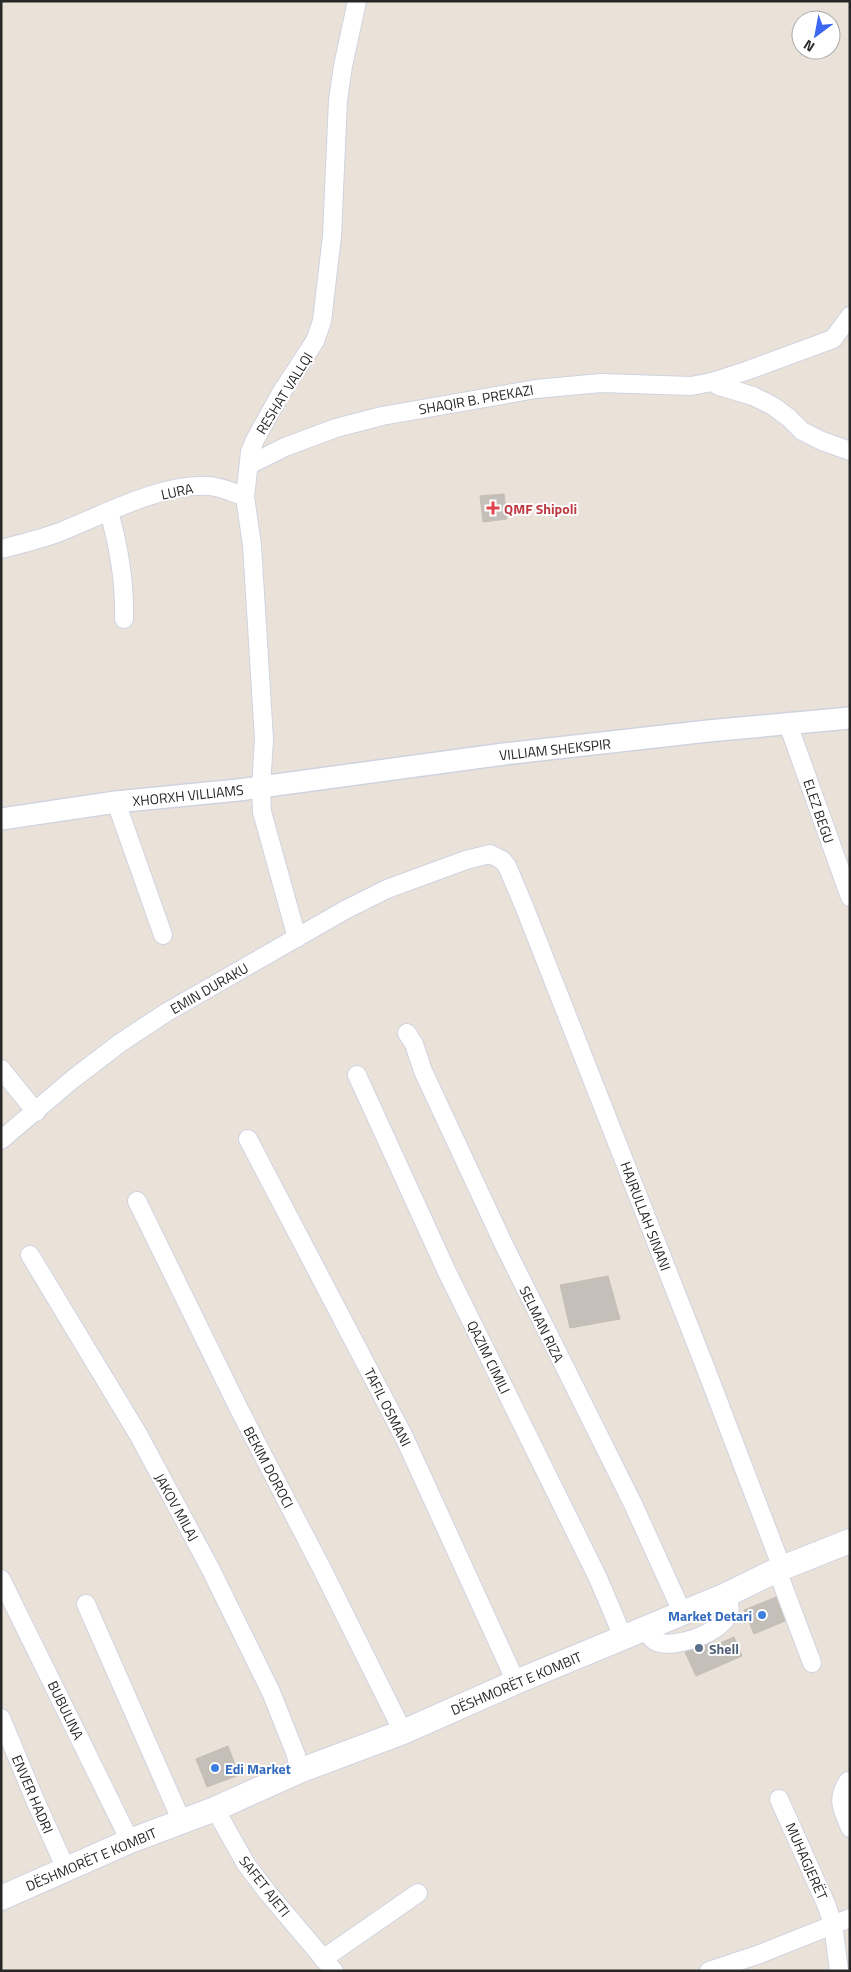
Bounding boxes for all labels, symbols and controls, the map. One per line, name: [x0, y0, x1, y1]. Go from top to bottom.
north arrow: [791, 10, 841, 60]
text: N: [799, 35, 819, 58]
street label: RESHAT VALLQI: [250, 348, 318, 438]
street label: SHAQIR B. PREKAZI: [417, 379, 535, 419]
street label: LURA: [159, 477, 196, 505]
place label: QMF Shipoli: [504, 498, 577, 519]
marker: QMF Shipoli: [486, 501, 500, 515]
street label: VILLIAM SHEKSPIR: [498, 733, 612, 765]
street label: ELEZ BEGU: [798, 776, 840, 846]
street label: XHORXH VILLIAMS: [131, 779, 245, 811]
street label: EMIN DURAKU: [166, 957, 252, 1019]
street label: HAJRULLAH SINANI: [616, 1158, 676, 1274]
street label: SELMAN RIZA: [514, 1282, 570, 1366]
street label: QAZIM CIMILI: [462, 1317, 516, 1397]
street label: TAFIL OSMANI: [359, 1364, 417, 1450]
street label: BEKIM DOROCI: [239, 1422, 299, 1512]
street label: JAKOV MILAJ: [150, 1469, 204, 1545]
place label: Market Detari: [668, 1605, 752, 1626]
marker: Market Detari: [756, 1609, 768, 1621]
place label: Shell: [709, 1638, 739, 1659]
marker: Shell: [693, 1642, 705, 1654]
street label: DËSHMORËT E KOMBIT: [447, 1646, 585, 1720]
street label: BUBULINA: [43, 1677, 90, 1744]
street label: ENVER HADRI: [7, 1751, 59, 1837]
place label: Edi Market: [225, 1758, 291, 1779]
marker: Edi Market: [209, 1762, 221, 1774]
street label: MUHAGJERËT: [781, 1819, 834, 1903]
street label: DËSHMORËT E KOMBIT: [22, 1822, 160, 1896]
street label: SAFET AJETI: [234, 1851, 296, 1921]

